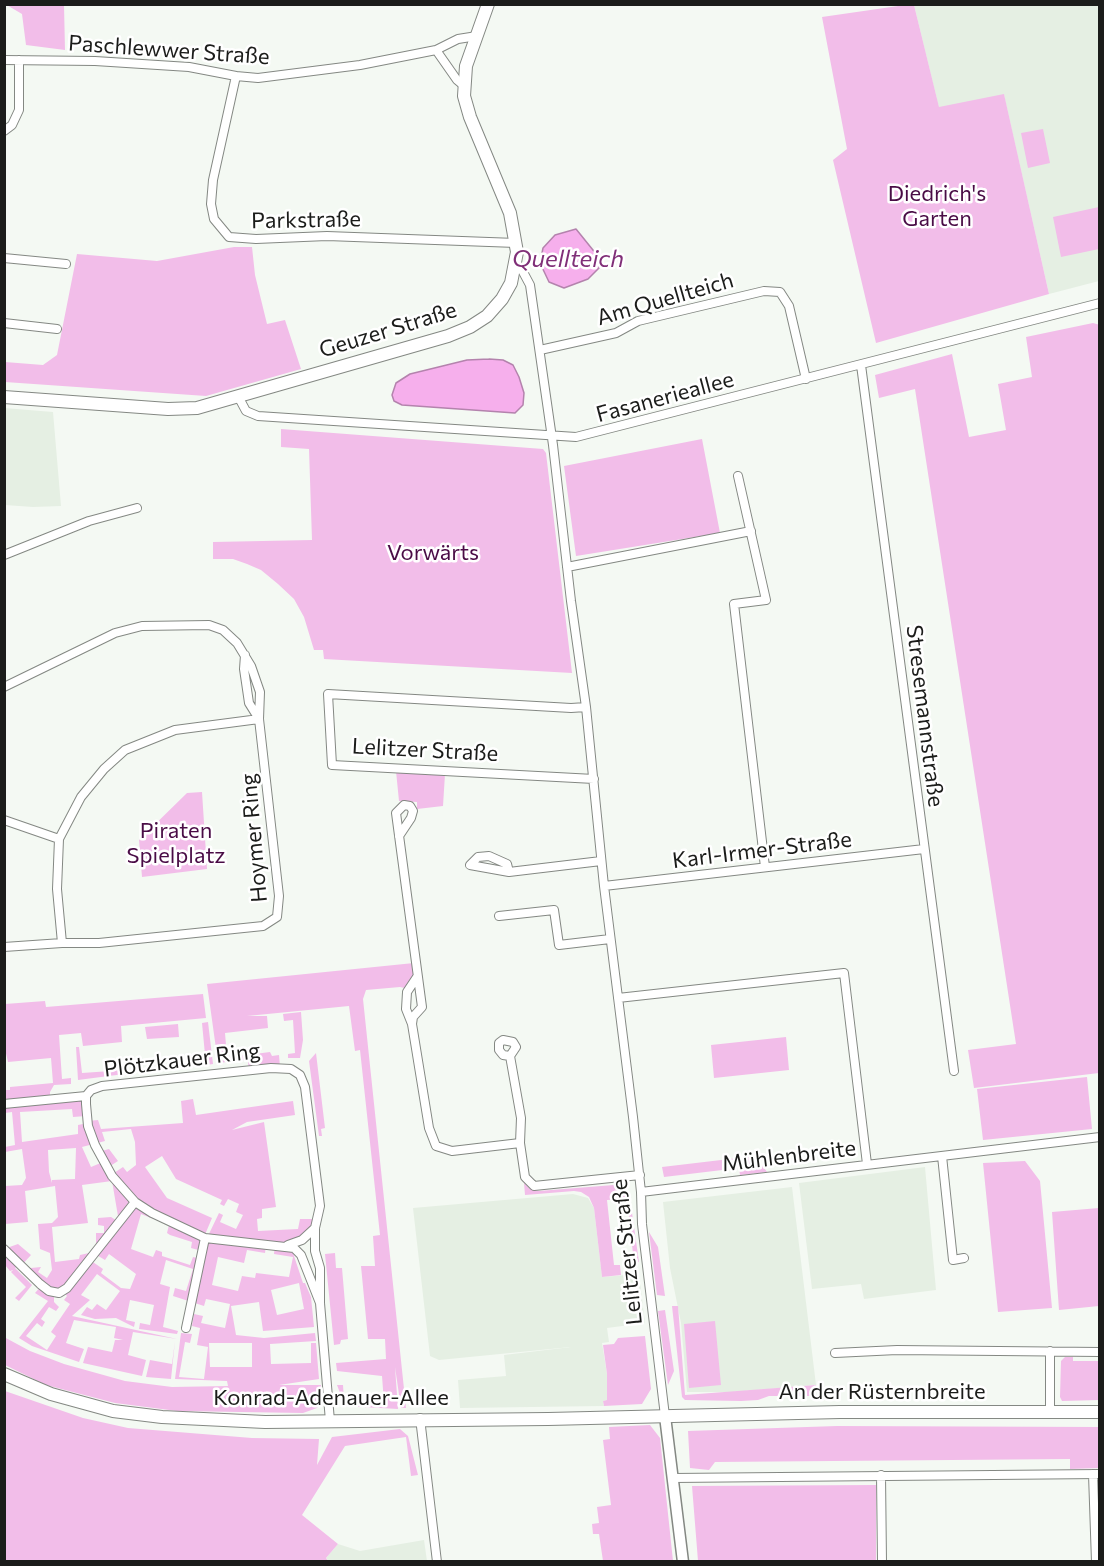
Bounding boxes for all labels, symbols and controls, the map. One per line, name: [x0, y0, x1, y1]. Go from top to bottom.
street label: Paschlewwer Straße: [67, 30, 271, 70]
park label: Diedrich's Garten: [888, 181, 986, 232]
street label: Parkstraße: [251, 206, 361, 234]
water label: Quellteich: [512, 245, 624, 273]
street label: Am Quellteich: [593, 267, 737, 331]
street label: Geuzer Straße: [316, 297, 460, 363]
street label: Fasanerieallee: [593, 366, 737, 428]
park label: Vorwärts: [387, 540, 479, 566]
street label: Stresemannstraße: [901, 623, 949, 809]
street label: Lelitzer Straße: [351, 733, 499, 767]
street label: Hoymer Ring: [235, 772, 273, 904]
park label: Piraten Spielplatz: [127, 818, 225, 870]
street label: Karl-Irmer-Straße: [671, 826, 853, 874]
street label: Plötzkauer Ring: [102, 1037, 262, 1083]
street label: Mühlenbreite: [720, 1135, 858, 1177]
street label: Lelitzer Straße: [606, 1178, 648, 1326]
street label: An der Rüsternbreite: [778, 1379, 986, 1405]
street label: Konrad-Adenauer-Allee: [213, 1385, 449, 1411]

